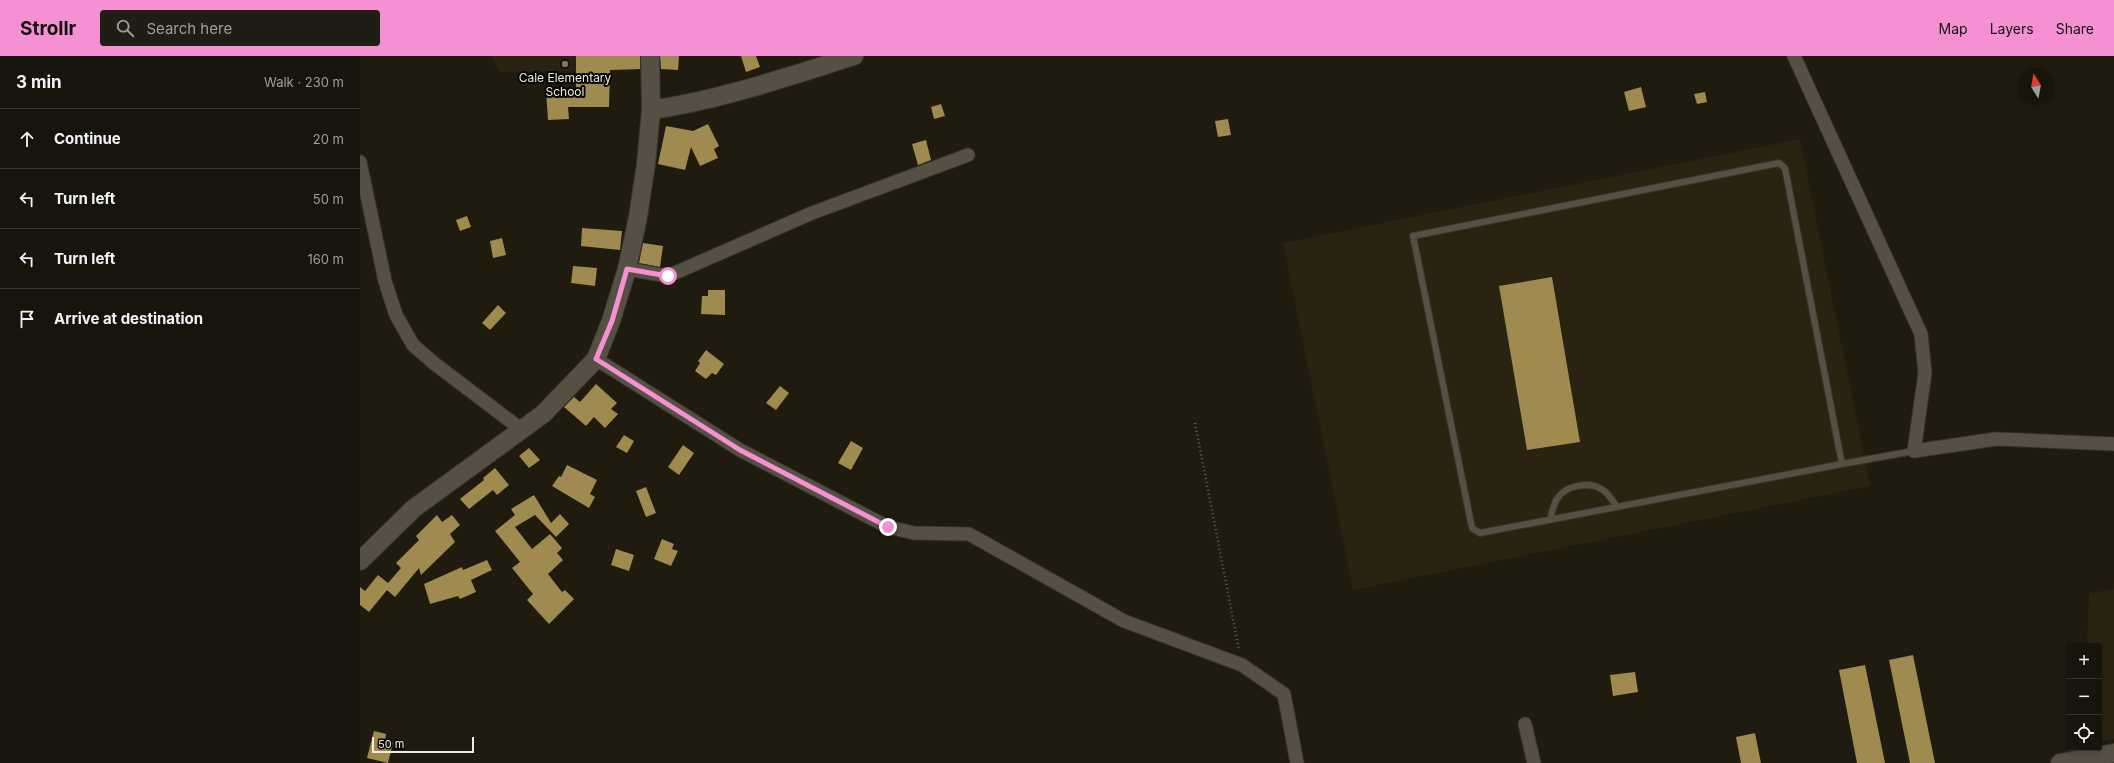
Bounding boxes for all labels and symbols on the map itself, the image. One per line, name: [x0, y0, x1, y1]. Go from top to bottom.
marker: Cale Elementary School: [560, 59, 570, 69]
north arrow: [2018, 68, 2054, 104]
place label: Cale Elementary School: [519, 70, 612, 99]
route start: [659, 267, 677, 285]
route end: [879, 518, 897, 536]
scale bar: [372, 735, 474, 754]

